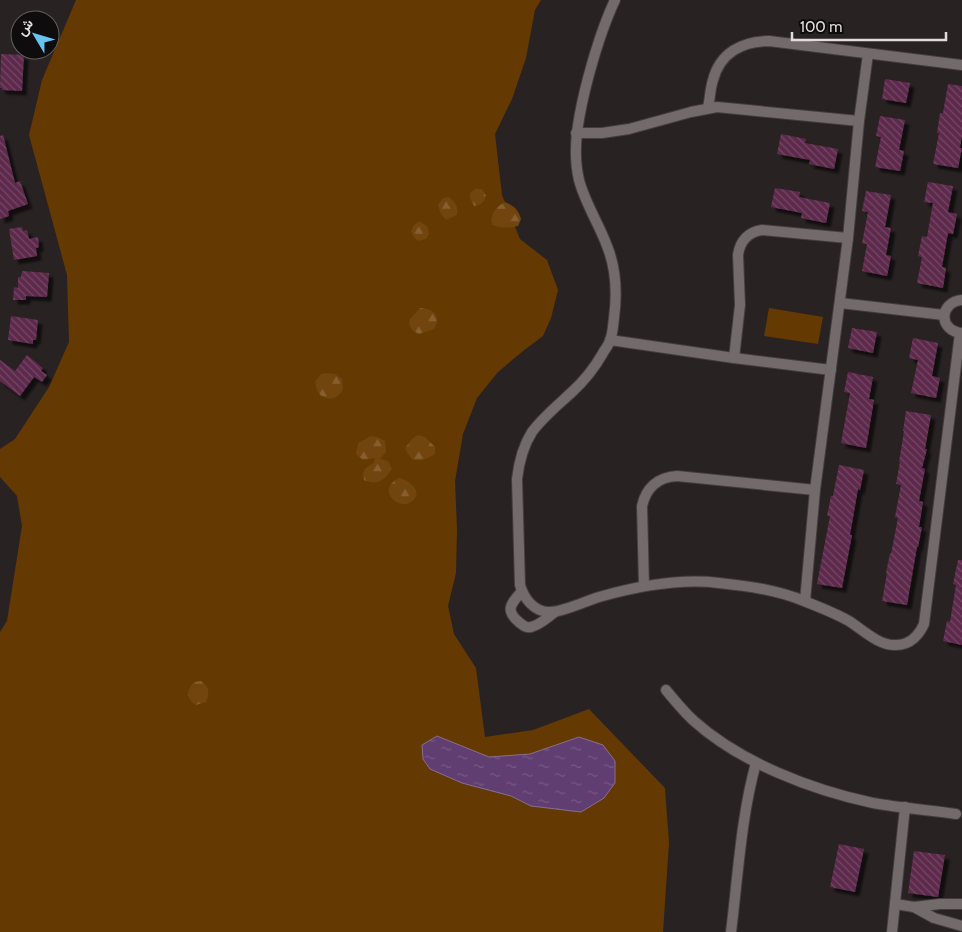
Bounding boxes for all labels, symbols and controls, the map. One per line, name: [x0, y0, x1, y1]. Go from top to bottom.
north arrow: [10, 10, 60, 60]
scale bar: [792, 10, 946, 42]
text: ش: [12, 15, 37, 39]
text: 100 m: [800, 18, 842, 36]

